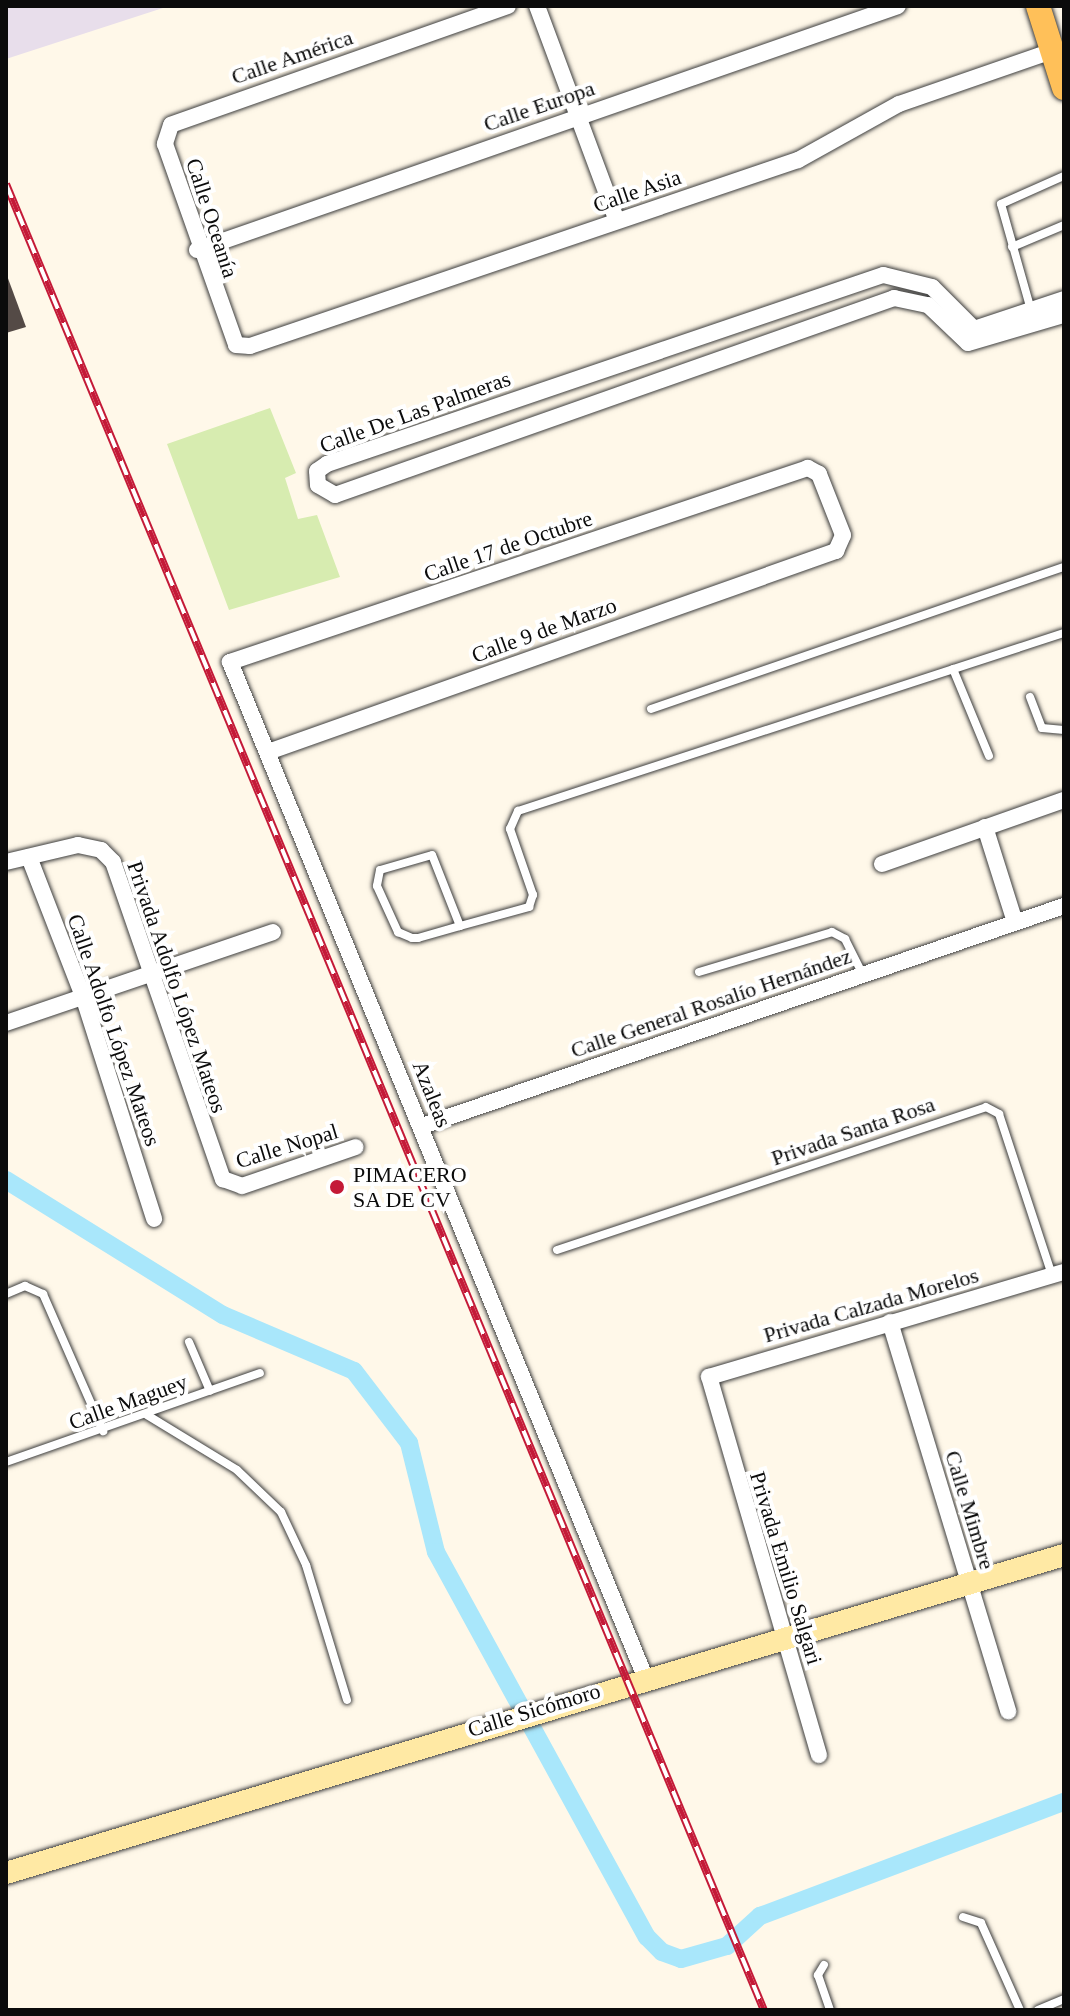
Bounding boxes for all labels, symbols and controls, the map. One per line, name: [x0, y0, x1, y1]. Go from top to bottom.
street label: Calle América: [227, 24, 357, 90]
street label: Calle Europa: [480, 75, 598, 137]
street label: Calle Oceanía: [180, 155, 244, 281]
street label: Calle Asia: [589, 164, 685, 218]
street label: Calle De Las Palmeras: [316, 365, 514, 459]
street label: Calle 17 de Octubre: [420, 505, 596, 587]
street label: Calle 9 de Marzo: [468, 592, 620, 668]
street label: Privada Adolfo López Mateos: [121, 857, 233, 1117]
street label: Calle Adolfo López Mateos: [62, 910, 166, 1150]
street label: Calle General Rosalío Hernández: [567, 942, 855, 1064]
street label: Azaleas: [407, 1057, 457, 1131]
street label: Privada Santa Rosa: [768, 1091, 938, 1171]
street label: Calle Nopal: [233, 1118, 341, 1174]
place label: PIMACERO SA DE CV: [353, 1161, 467, 1212]
marker: PIMACERO SA DE CV: [328, 1178, 346, 1196]
street label: Privada Calzada Morelos: [760, 1262, 982, 1348]
street label: Calle Maguey: [65, 1368, 191, 1436]
street label: Calle Mimbre: [939, 1447, 1001, 1573]
street label: Privada Emilio Salgari: [744, 1468, 828, 1668]
street label: Calle Sicómoro: [464, 1677, 604, 1743]

